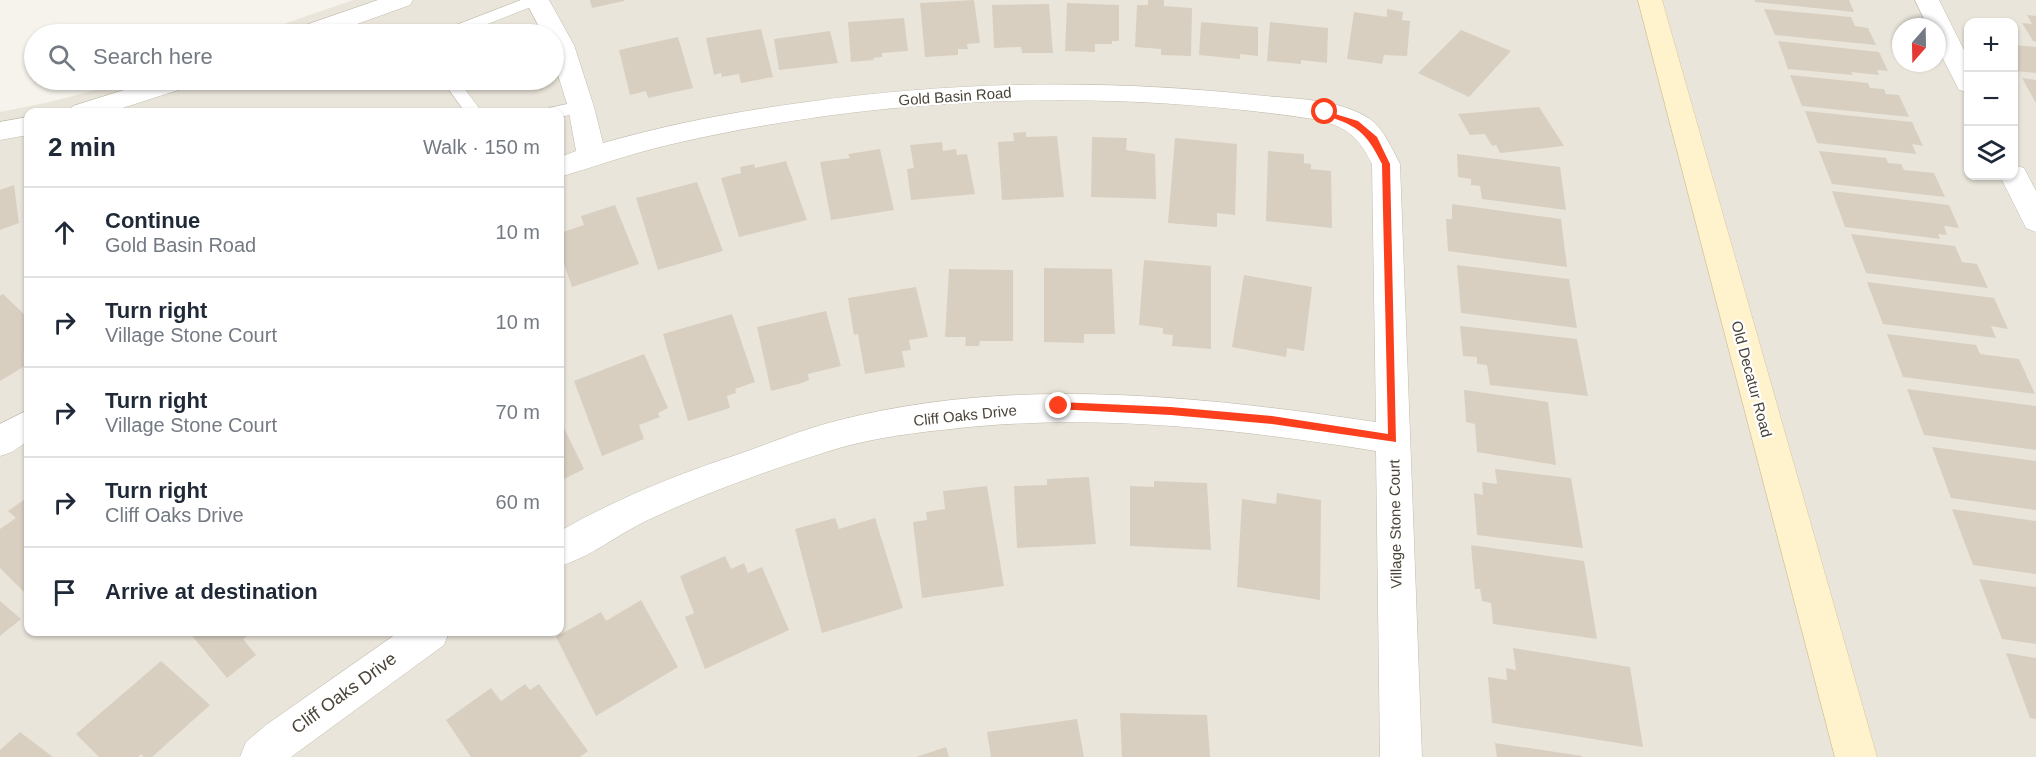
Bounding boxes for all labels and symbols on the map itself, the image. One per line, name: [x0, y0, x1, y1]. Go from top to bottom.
north arrow: [1892, 18, 1946, 72]
street label: Gold Basin Road: [898, 84, 1012, 108]
route start: [1311, 98, 1337, 124]
street label: Old Decatur Road: [1728, 319, 1776, 439]
route end: [1045, 392, 1071, 418]
street label: Cliff Oaks Drive: [912, 401, 1018, 429]
street label: Village Stone Court: [1385, 459, 1405, 589]
street label: Cliff Oaks Drive: [288, 648, 400, 738]

